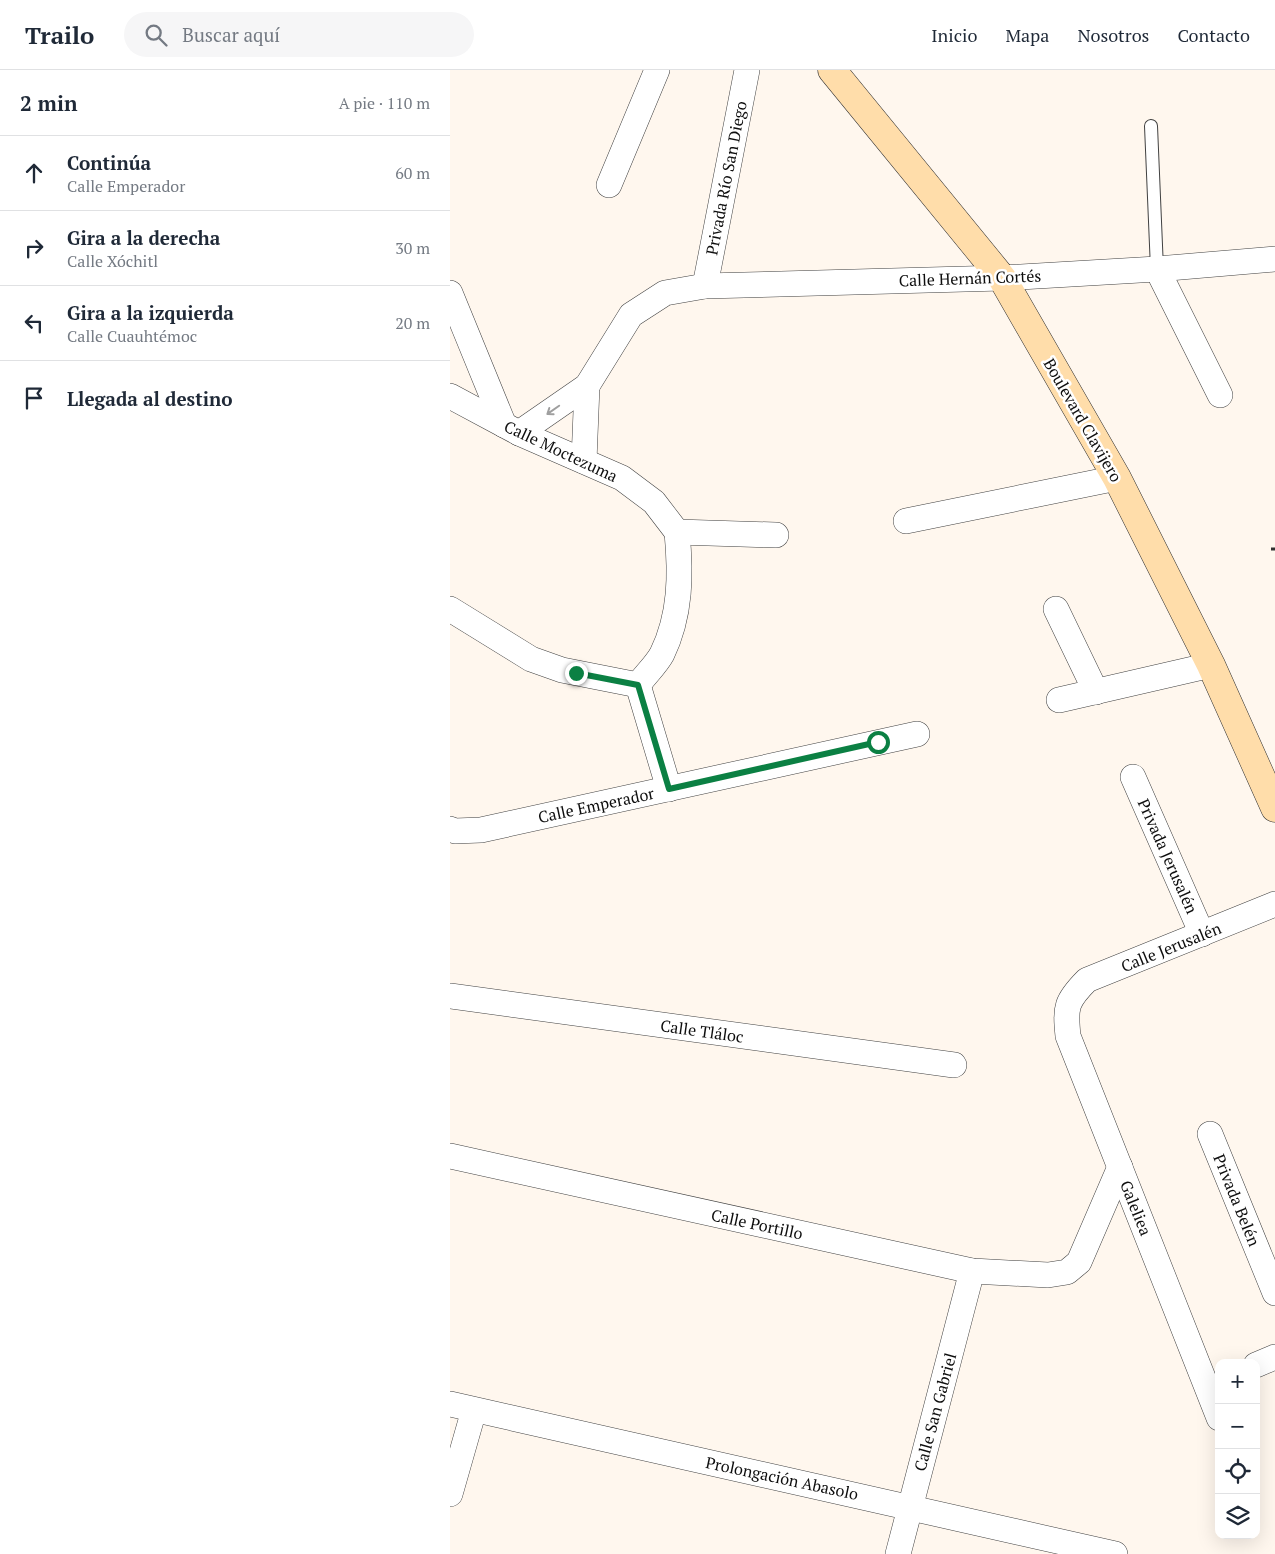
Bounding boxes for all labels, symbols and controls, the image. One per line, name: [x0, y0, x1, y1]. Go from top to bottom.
search box: [124, 12, 474, 57]
text: Trailo: [25, 19, 94, 51]
icon: search: [142, 21, 170, 49]
text: Buscar aquí: [182, 22, 280, 47]
text: Inicio: [931, 23, 977, 47]
text: Mapa: [1005, 23, 1049, 47]
text: Nosotros: [1077, 23, 1149, 47]
text: Contacto: [1177, 23, 1250, 47]
text: 2 min: [20, 89, 77, 117]
text: A pie · 110 m: [339, 92, 430, 114]
street label: Privada Río San Diego: [700, 99, 752, 257]
text: Continúa: [67, 150, 151, 175]
icon: ahead: [20, 159, 48, 187]
text: 60 m: [395, 162, 430, 184]
text: Calle Emperador: [67, 175, 185, 197]
text: Gira a la derecha: [67, 225, 220, 250]
icon: right: [20, 234, 48, 262]
text: 30 m: [395, 237, 430, 259]
text: Calle Xóchitl: [67, 250, 158, 272]
street label: Calle Hernán Cortés: [898, 265, 1042, 291]
text: Gira a la izquierda: [67, 300, 234, 325]
icon: left: [20, 309, 48, 337]
text: 20 m: [395, 312, 430, 334]
text: Calle Cuauhtémoc: [67, 325, 197, 347]
street label: Boulevard Clavijero: [1039, 354, 1127, 486]
icon: arrive: [20, 384, 48, 412]
text: Llegada al destino: [67, 386, 233, 411]
one-way arrow: [546, 405, 560, 415]
street label: Calle Moctezuma: [501, 415, 621, 487]
route end: [565, 662, 588, 685]
route start: [867, 731, 890, 754]
street label: Calle Emperador: [536, 782, 657, 828]
street label: Privada Jerusalén: [1133, 795, 1203, 917]
street label: Calle Jerusalén: [1118, 917, 1225, 977]
street label: Calle Tláloc: [659, 1014, 745, 1048]
street label: Privada Belén: [1208, 1151, 1266, 1250]
street label: Galeliea: [1115, 1177, 1157, 1239]
street label: Calle Portillo: [709, 1204, 805, 1244]
street label: Calle San Gabriel: [909, 1350, 961, 1474]
map controls: [1215, 1359, 1260, 1539]
button: +: [1215, 1359, 1260, 1404]
button: −: [1215, 1404, 1260, 1449]
button: locate: [1215, 1449, 1260, 1494]
street label: Prolongación Abasolo: [704, 1451, 861, 1505]
button: layers: [1215, 1494, 1260, 1539]

